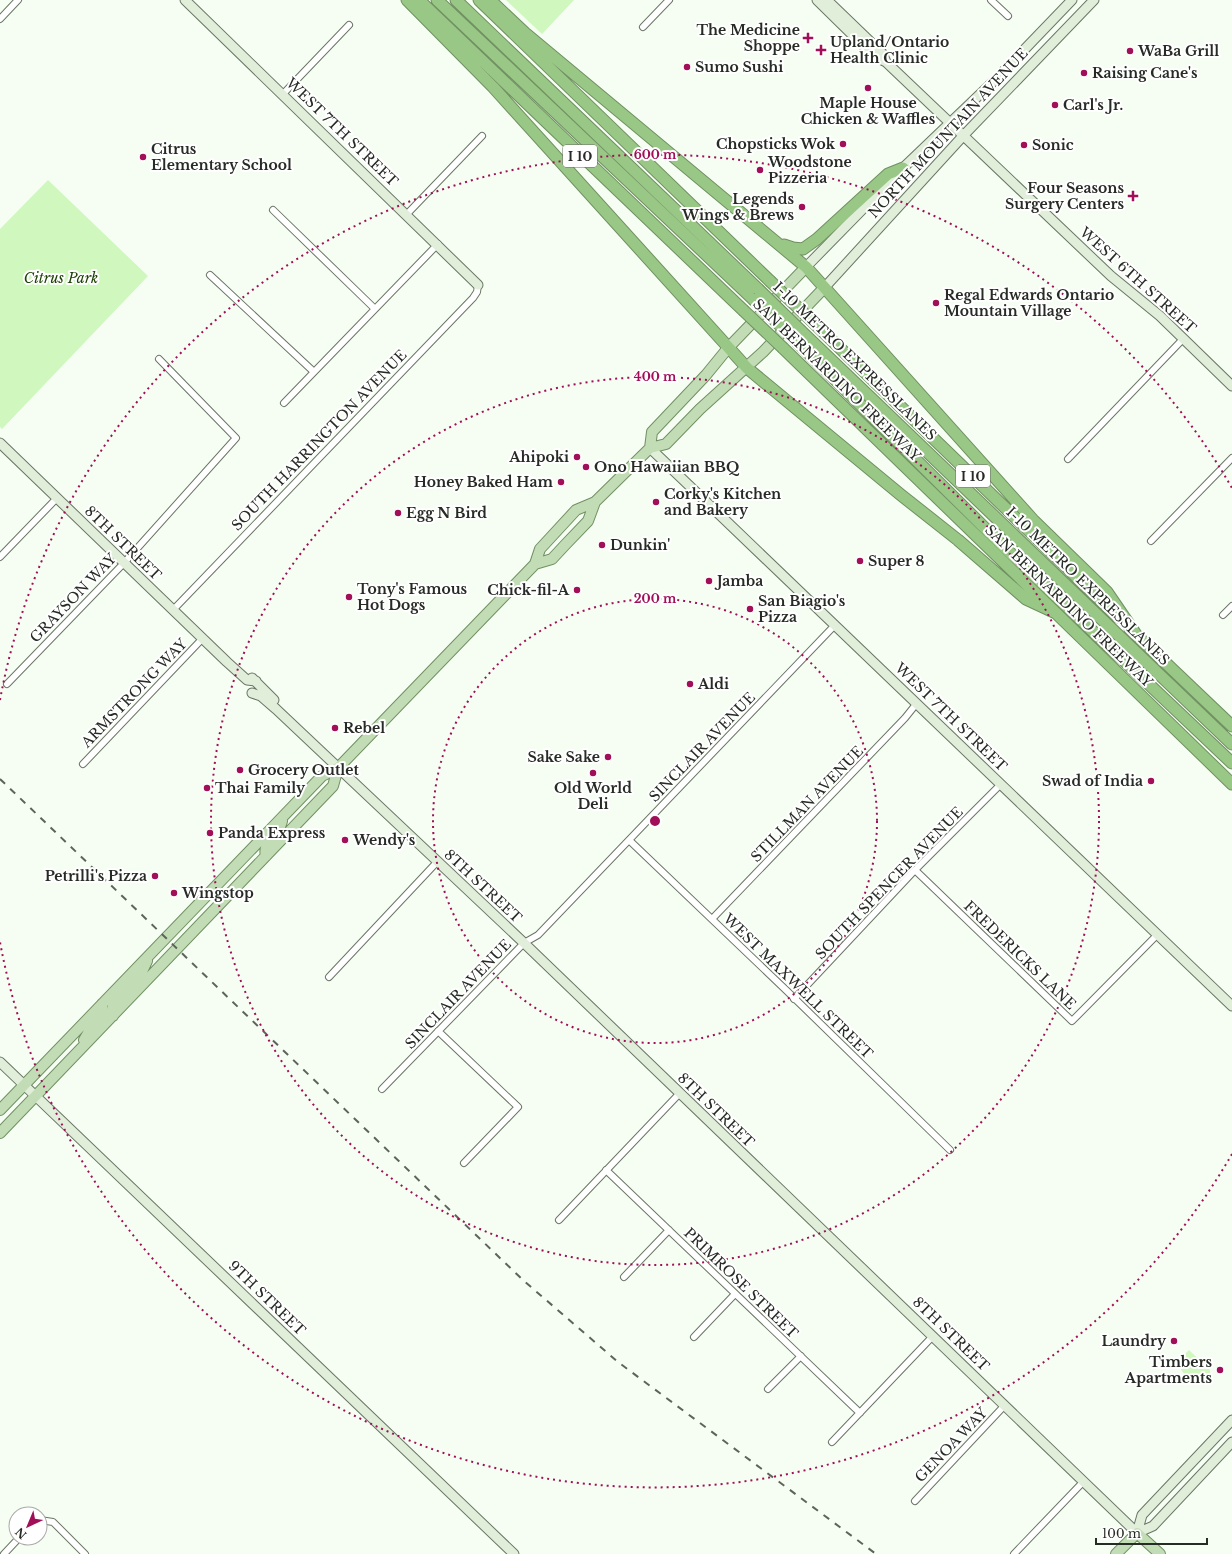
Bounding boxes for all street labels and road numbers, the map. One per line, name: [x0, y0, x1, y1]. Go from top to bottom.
street label: NORTH MOUNTAIN AVENUE: [864, 44, 1032, 222]
street label: WEST 7TH STREET: [282, 73, 402, 190]
road number: I 10: [563, 145, 597, 167]
street label: WEST 6TH STREET: [1075, 222, 1200, 337]
street label: I-10 METRO EXPRESSLANES: [769, 278, 941, 444]
street label: SAN BERNARDINO FREEWAY: [749, 295, 925, 466]
street label: SOUTH HARRINGTON AVENUE: [228, 346, 410, 534]
road number: I 10: [956, 465, 990, 487]
street label: 8TH STREET: [81, 502, 165, 584]
street label: I-10 METRO EXPRESSLANES: [1002, 503, 1174, 669]
street label: SAN BERNARDINO FREEWAY: [981, 521, 1157, 692]
street label: GRAYSON WAY: [26, 549, 121, 646]
street label: ARMSTRONG WAY: [77, 634, 191, 752]
street label: WEST 7TH STREET: [891, 658, 1011, 775]
street label: SINCLAIR AVENUE: [645, 689, 759, 805]
street label: STILLMAN AVENUE: [747, 742, 867, 866]
street label: SOUTH SPENCER AVENUE: [811, 803, 967, 963]
street label: 8TH STREET: [440, 845, 526, 927]
street label: FREDERICKS LANE: [960, 897, 1080, 1013]
street label: WEST MAXWELL STREET: [719, 909, 877, 1062]
street label: SINCLAIR AVENUE: [401, 936, 515, 1052]
street label: 8TH STREET: [674, 1069, 758, 1151]
street label: PRIMROSE STREET: [680, 1224, 802, 1342]
street label: 9TH STREET: [225, 1257, 309, 1339]
street label: 8TH STREET: [909, 1293, 993, 1375]
street label: GENOA WAY: [911, 1403, 992, 1486]

